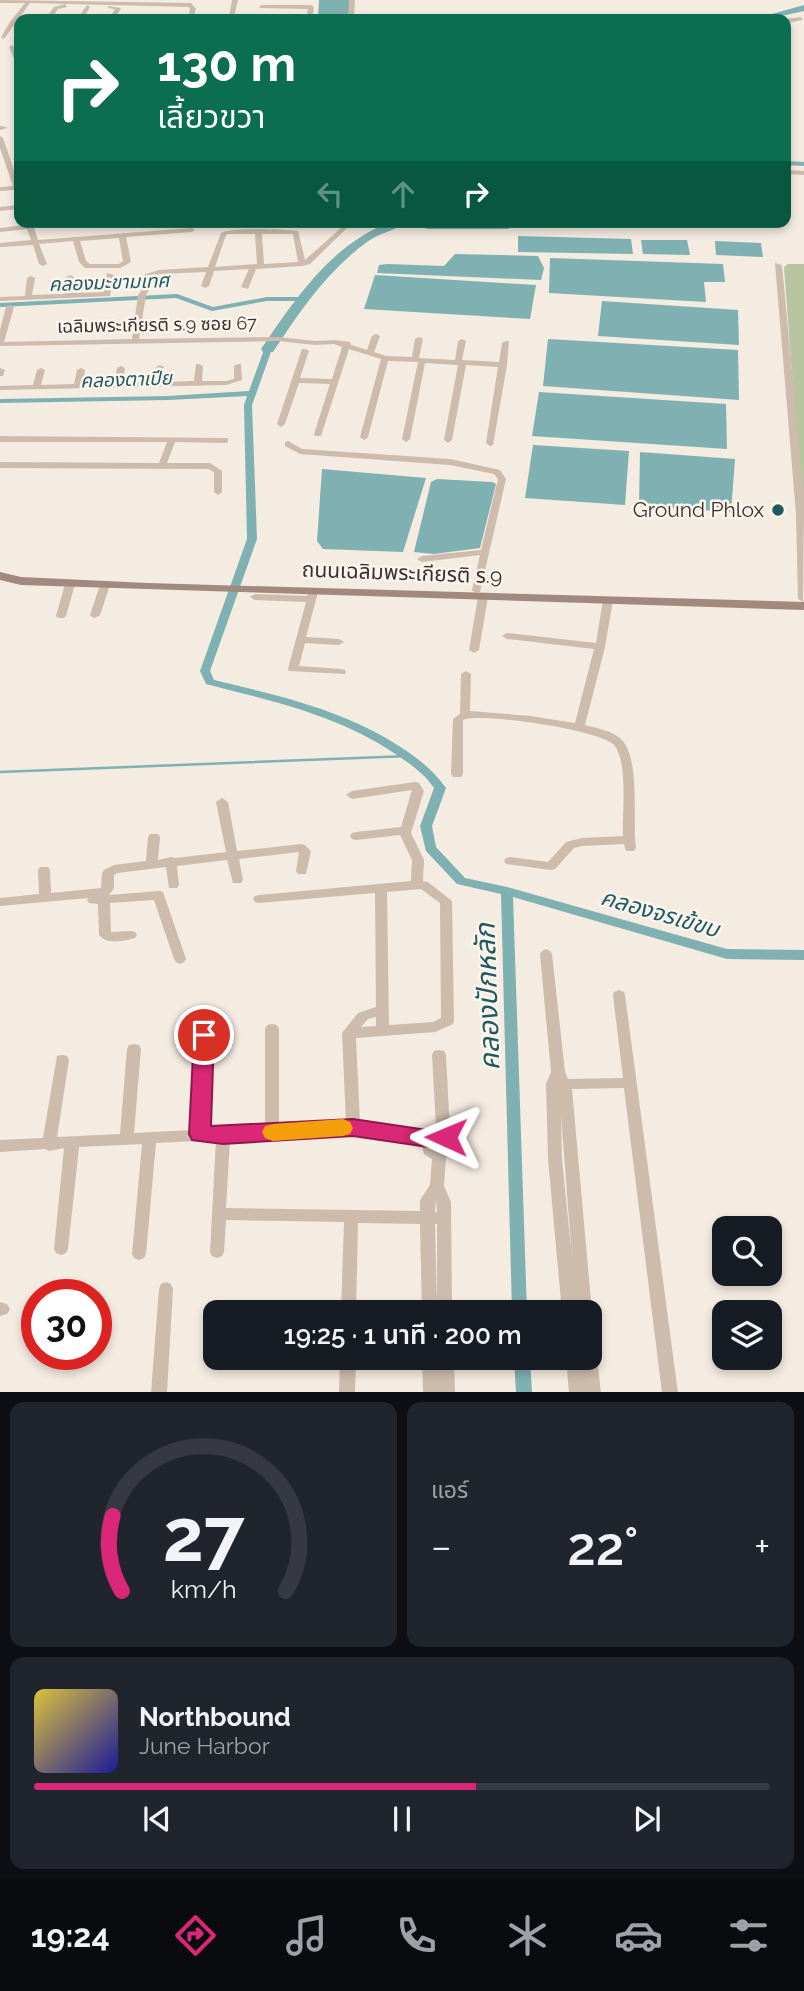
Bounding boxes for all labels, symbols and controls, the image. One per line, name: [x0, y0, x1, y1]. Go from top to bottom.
text: 130 m: [157, 35, 296, 92]
icon: right: [42, 42, 133, 133]
text: เลี้ยวขวา: [157, 98, 265, 135]
icon: left: [311, 175, 349, 213]
icon: ahead: [384, 175, 422, 213]
icon: right: [457, 175, 495, 213]
water label: คลองมะขามเทศ: [48, 269, 172, 295]
street label: เฉลิมพระเกียรติ ร.9 ซอย 67: [57, 312, 257, 337]
water label: คลองตาเปีย: [80, 366, 174, 392]
place label: Ground Phlox: [633, 497, 764, 522]
marker: Ground Phlox: [770, 502, 786, 518]
street label: ถนนเฉลิมพระเกียรติ ร.9: [301, 557, 503, 588]
water label: คลองจรเข้ขบ: [598, 883, 724, 943]
water label: คลองปักหลัก: [468, 922, 507, 1071]
pin: [174, 1005, 234, 1065]
icon: arrive: [185, 1016, 223, 1054]
position arrow: [409, 1100, 483, 1174]
map controls: [712, 1216, 782, 1370]
button: search: [712, 1216, 782, 1286]
speed limit sign: 30: [21, 1279, 112, 1370]
button: layers: [712, 1300, 782, 1370]
text: 19:25 · 1 นาที · 200 m: [283, 1320, 522, 1350]
text: แอร์: [431, 1476, 468, 1503]
text: 27: [163, 1493, 245, 1578]
text: 22°: [567, 1516, 638, 1577]
text: −: [431, 1524, 451, 1569]
text: +: [754, 1524, 770, 1569]
text: km/h: [171, 1573, 236, 1603]
text: Northbound: [139, 1702, 291, 1732]
text: June Harbor: [139, 1732, 270, 1759]
icon: previous: [138, 1800, 176, 1838]
icon: pause: [383, 1800, 421, 1838]
icon: next: [628, 1800, 666, 1838]
icon: directions: [171, 1911, 220, 1960]
icon: music: [282, 1911, 331, 1960]
icon: phone: [392, 1911, 441, 1960]
icon: climate: [503, 1911, 552, 1960]
icon: car: [614, 1911, 663, 1960]
icon: filters: [724, 1911, 773, 1960]
text: 19:24: [31, 1917, 110, 1954]

